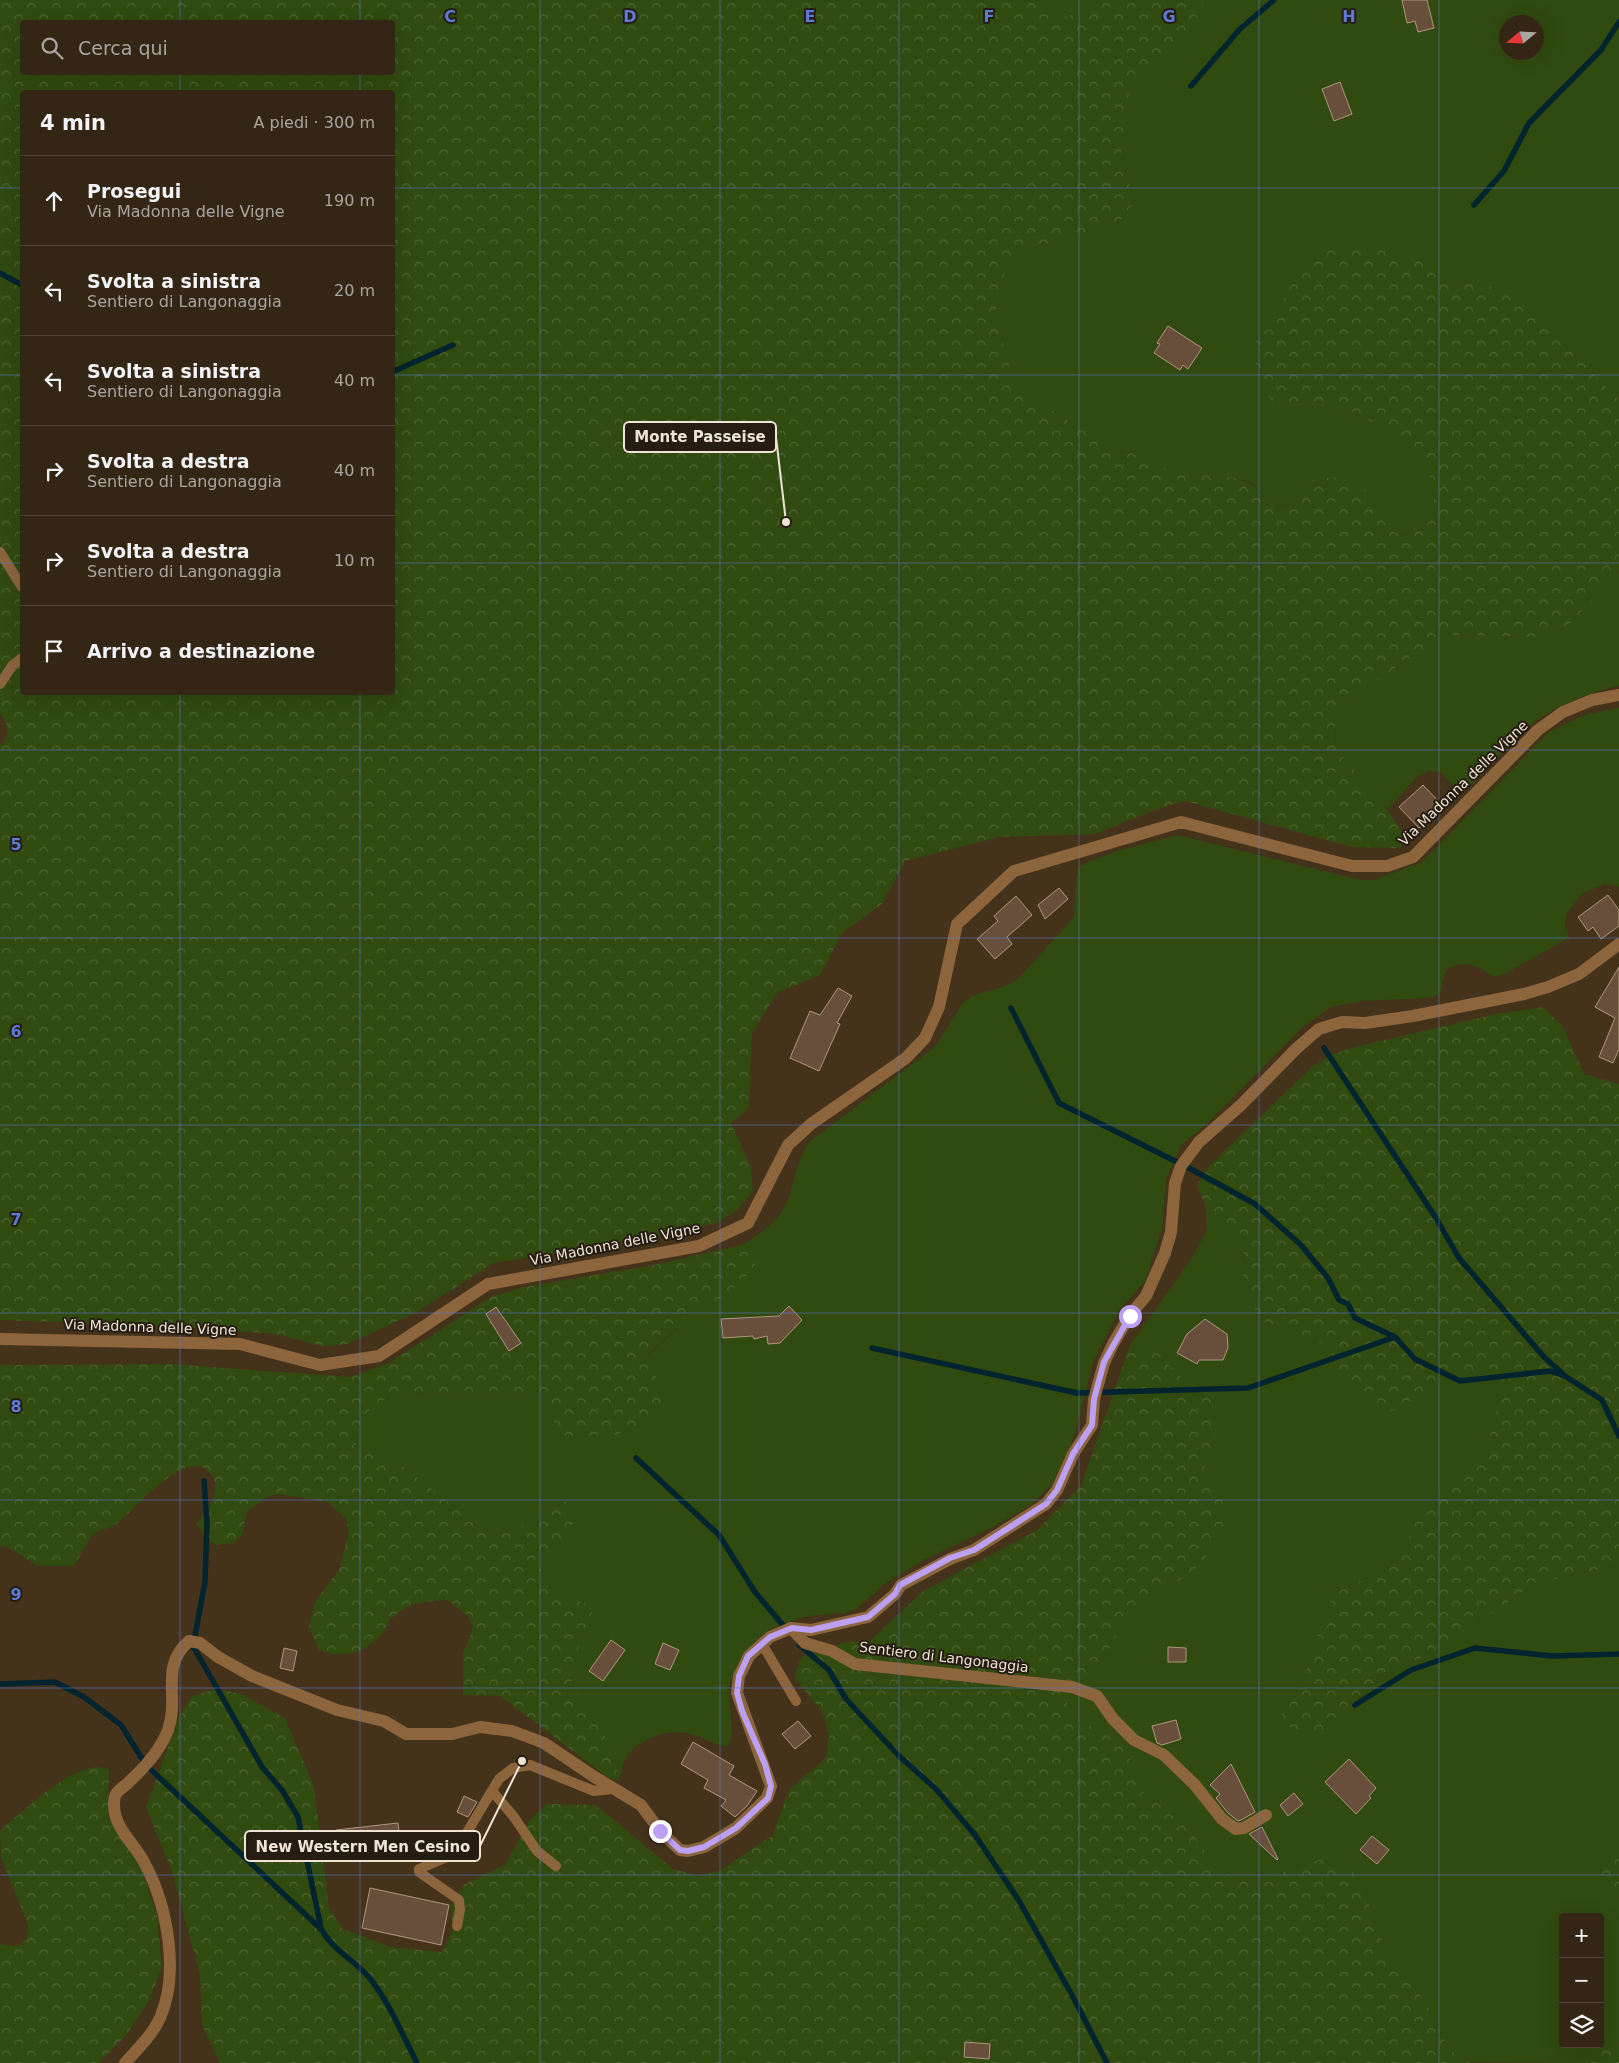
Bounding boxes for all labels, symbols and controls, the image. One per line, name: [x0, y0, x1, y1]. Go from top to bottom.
text: C: [444, 7, 456, 26]
text: D: [623, 7, 637, 26]
text: E: [805, 7, 815, 26]
text: F: [984, 7, 994, 26]
text: G: [1162, 7, 1176, 26]
text: H: [1342, 7, 1356, 26]
north arrow: [1499, 15, 1544, 60]
search box: [20, 20, 395, 75]
icon: search: [38, 34, 66, 62]
text: Cerca qui: [78, 37, 168, 59]
text: 4 min: [40, 111, 106, 135]
text: A piedi · 300 m: [253, 113, 375, 132]
text: Prosegui: [87, 180, 181, 202]
icon: ahead: [40, 187, 68, 215]
text: 190 m: [324, 191, 375, 210]
text: Via Madonna delle Vigne: [87, 202, 285, 221]
text: Svolta a sinistra: [87, 270, 261, 292]
icon: left: [40, 277, 68, 305]
text: 20 m: [334, 281, 375, 300]
text: Sentiero di Langonaggia: [87, 292, 282, 311]
text: Svolta a sinistra: [87, 360, 261, 382]
icon: left: [40, 367, 68, 395]
text: 40 m: [334, 371, 375, 390]
text: Sentiero di Langonaggia: [87, 382, 282, 401]
callout: Monte Passeise: [624, 422, 776, 452]
text: Monte Passeise: [634, 428, 766, 446]
text: Svolta a destra: [87, 450, 250, 472]
icon: right: [40, 457, 68, 485]
text: 40 m: [334, 461, 375, 480]
text: Sentiero di Langonaggia: [87, 472, 282, 491]
text: Svolta a destra: [87, 540, 250, 562]
icon: right: [40, 547, 68, 575]
text: 10 m: [334, 551, 375, 570]
text: Sentiero di Langonaggia: [87, 562, 282, 581]
icon: arrive: [40, 637, 68, 665]
text: Arrivo a destinazione: [87, 640, 315, 662]
street label: Via Madonna delle Vigne: [1395, 717, 1531, 849]
text: 5: [10, 835, 22, 854]
text: 6: [10, 1022, 22, 1041]
text: 7: [10, 1210, 22, 1229]
street label: Via Madonna delle Vigne: [529, 1220, 701, 1268]
route start: [1119, 1305, 1142, 1328]
street label: Via Madonna delle Vigne: [63, 1316, 237, 1338]
text: 8: [10, 1397, 22, 1416]
text: 9: [10, 1585, 22, 1604]
street label: Sentiero di Langonaggia: [858, 1639, 1030, 1675]
route end: [649, 1820, 672, 1843]
callout: New Western Men Cesino: [245, 1831, 480, 1861]
text: New Western Men Cesino: [256, 1838, 470, 1856]
map controls: [1559, 1913, 1604, 2048]
button: +: [1559, 1913, 1604, 1958]
button: −: [1559, 1958, 1604, 2003]
button: layers: [1559, 2003, 1604, 2048]

